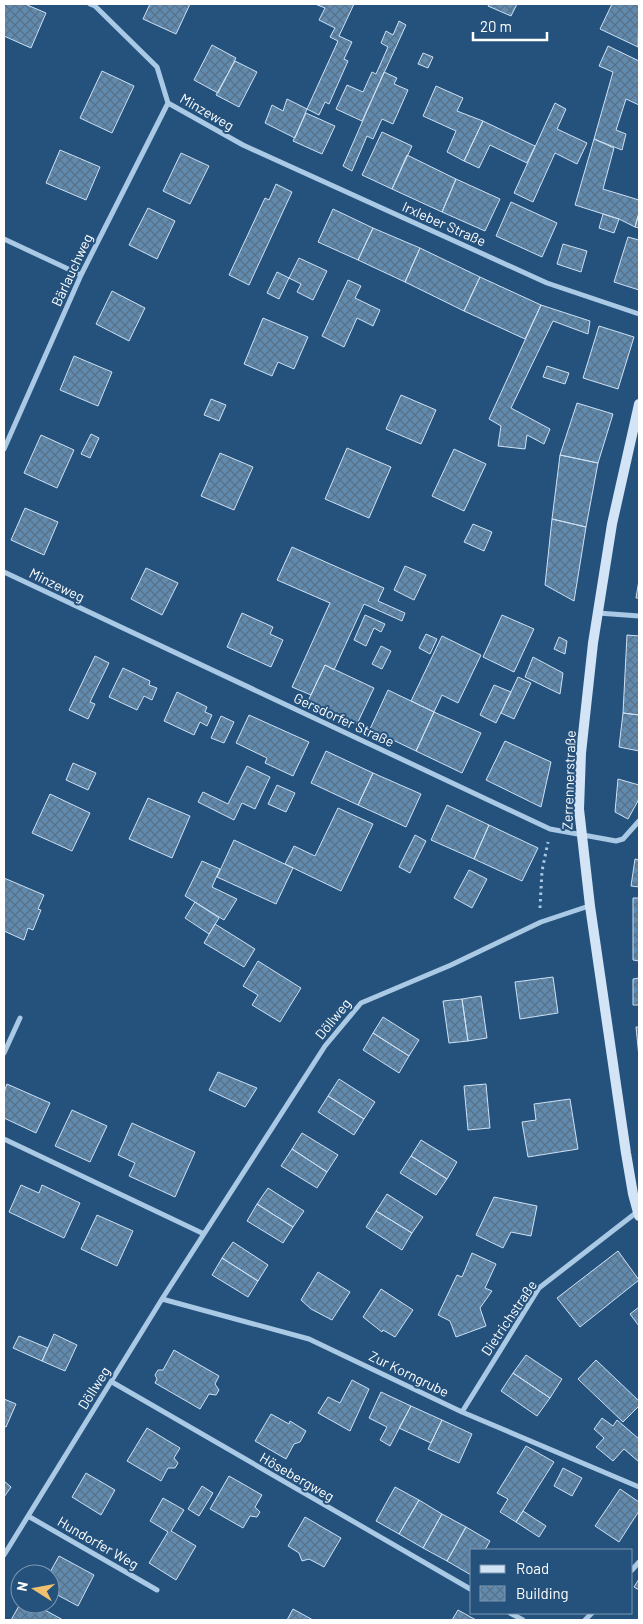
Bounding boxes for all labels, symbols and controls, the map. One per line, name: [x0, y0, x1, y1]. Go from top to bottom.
scale bar: [473, 10, 547, 42]
text: 20 m: [480, 17, 512, 35]
street label: Minzeweg: [177, 89, 237, 134]
street label: Irxleber Straße: [400, 198, 489, 250]
street label: Bärlauchweg: [47, 231, 96, 309]
street label: Minzeweg: [27, 564, 88, 605]
street label: Gersdorfer Straße: [291, 689, 397, 750]
street label: Zerrennerstraße: [558, 730, 579, 830]
street label: Döllweg: [311, 995, 354, 1042]
street label: Dietrichstraße: [477, 1277, 540, 1359]
street label: Zur Korngrube: [366, 1347, 452, 1400]
street label: Döllweg: [74, 1363, 113, 1412]
street label: Hösebergweg: [257, 1448, 337, 1505]
street label: Hundorfer Weg: [55, 1512, 142, 1573]
legend: [470, 1549, 633, 1614]
text: Road: [516, 1559, 549, 1577]
north arrow: [10, 1564, 60, 1614]
text: N: [13, 1580, 31, 1593]
text: Building: [516, 1584, 569, 1602]

